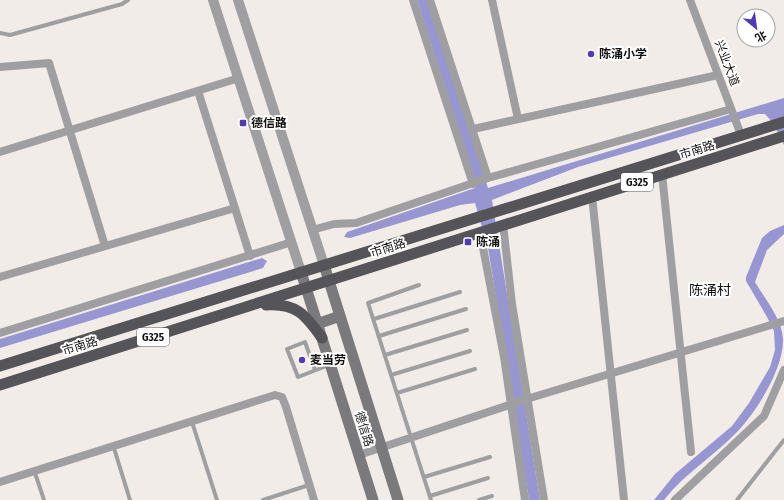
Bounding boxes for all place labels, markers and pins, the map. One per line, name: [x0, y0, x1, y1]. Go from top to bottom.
place label: 陈涌小学: [599, 47, 647, 61]
marker: 陈涌小学: [586, 49, 596, 59]
place label: 德信路: [251, 116, 287, 130]
marker: 德信路: [238, 118, 248, 128]
place label: 陈涌: [476, 235, 500, 249]
marker: 陈涌: [463, 237, 473, 247]
place label: 麦当劳: [310, 353, 346, 367]
marker: 麦当劳: [297, 355, 307, 365]

